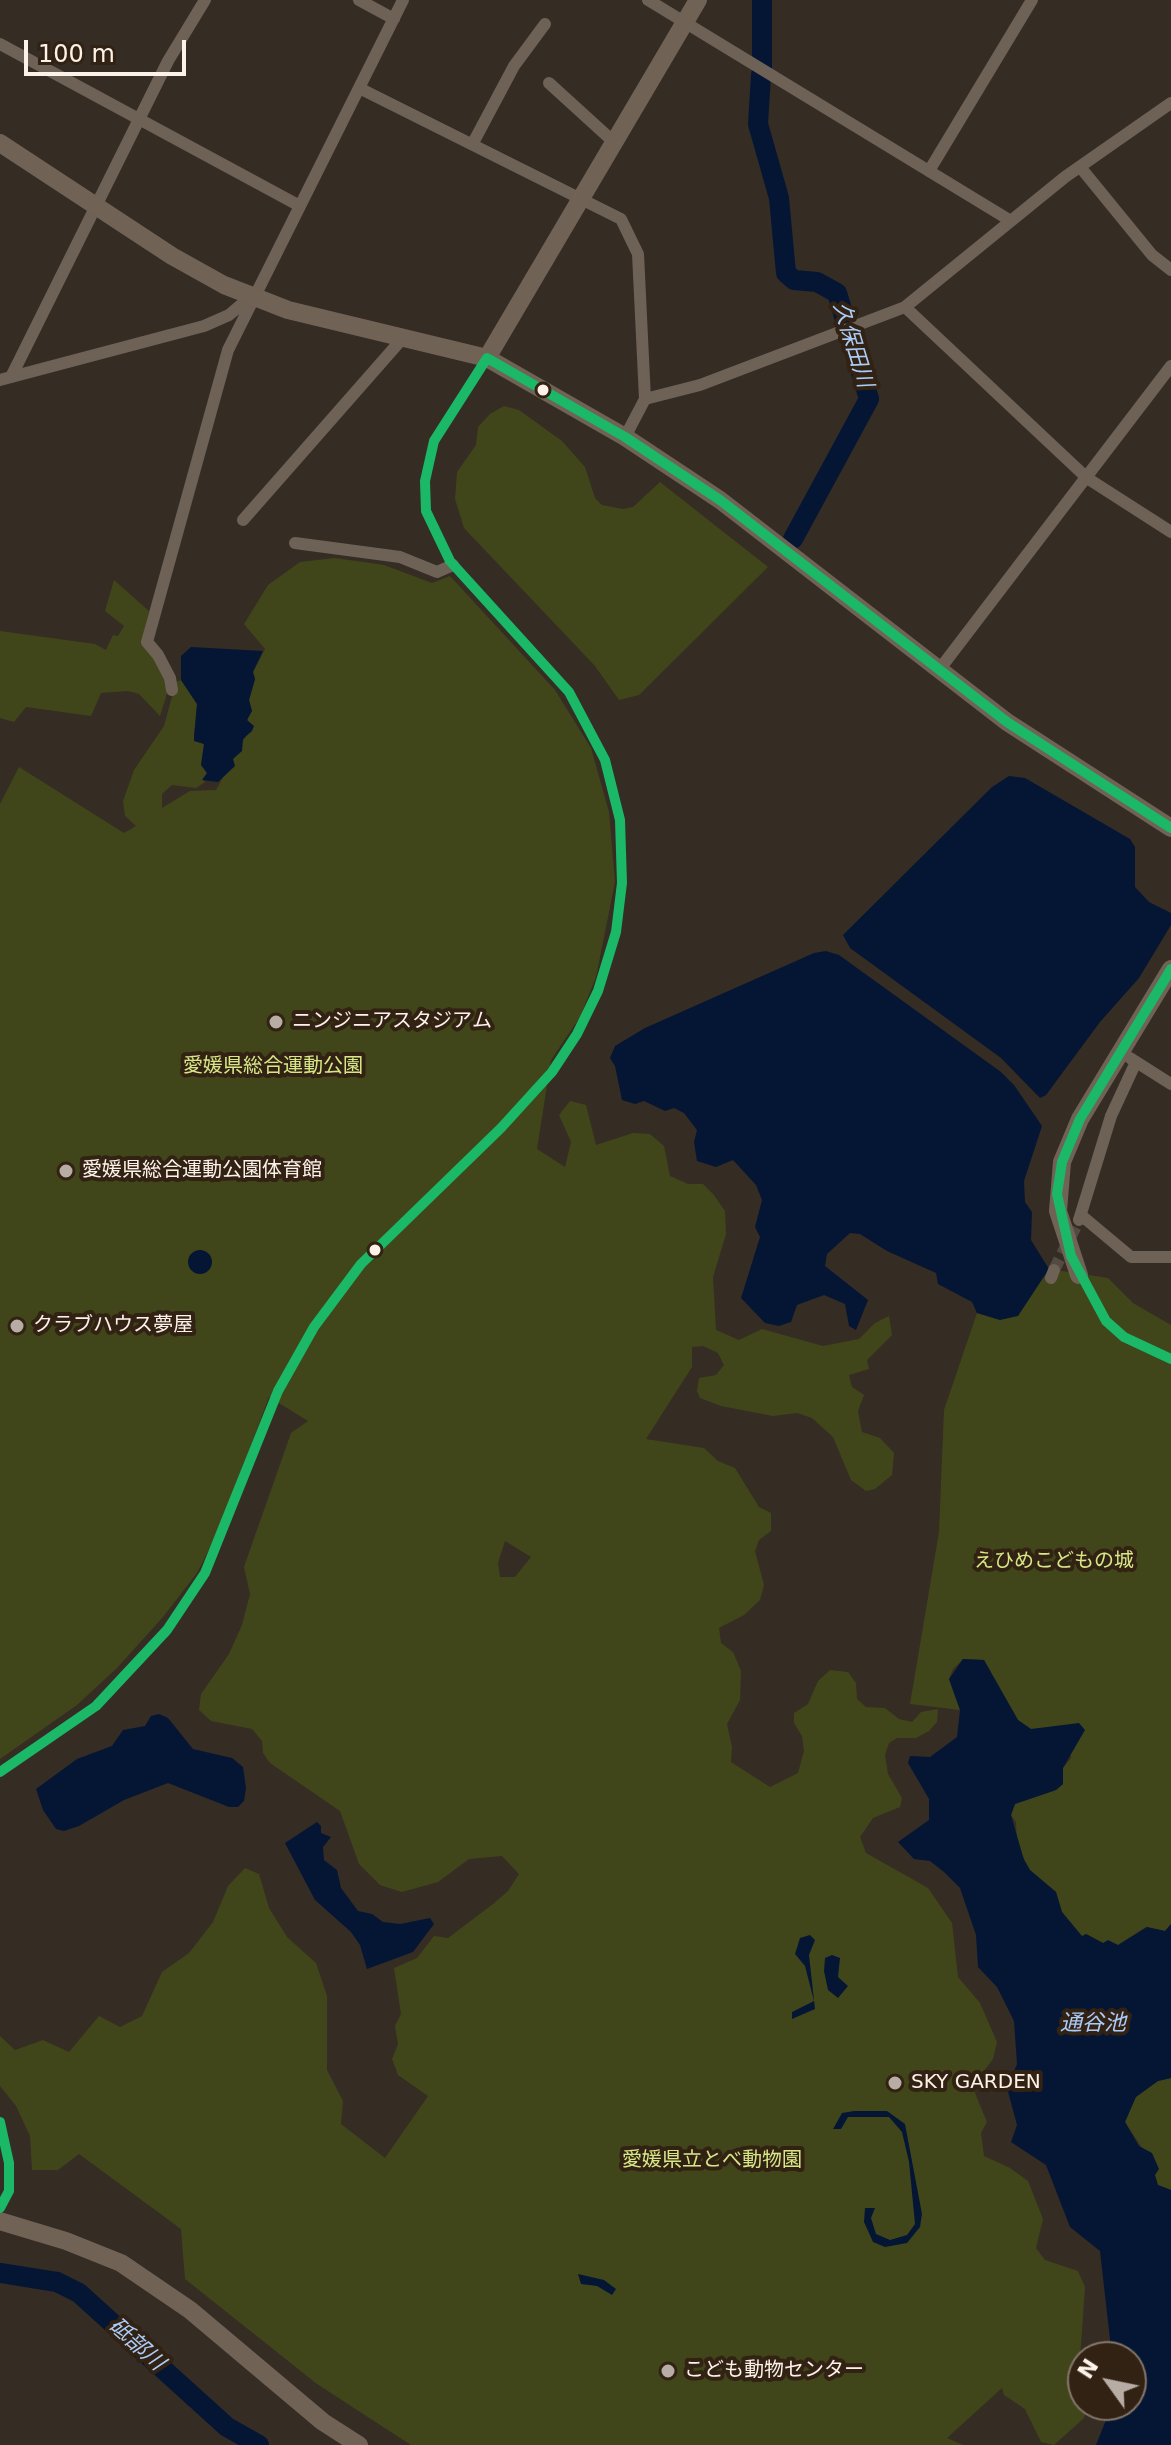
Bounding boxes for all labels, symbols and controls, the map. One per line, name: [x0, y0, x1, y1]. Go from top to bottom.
scale bar: [28, 24, 190, 74]
text: 100 m: [38, 40, 115, 68]
water label: 久保田川: [827, 299, 877, 391]
unlabelled marker: [535, 382, 551, 398]
place label: ニンジニアスタジアム: [292, 1010, 492, 1034]
marker: ニンジニアスタジアム: [267, 1013, 285, 1031]
park label: 愛媛県総合運動公園: [183, 1055, 363, 1079]
place label: 愛媛県総合運動公園体育館: [82, 1159, 322, 1183]
marker: 愛媛県総合運動公園体育館: [57, 1162, 75, 1180]
unlabelled marker: [367, 1242, 383, 1258]
place label: クラブハウス夢屋: [33, 1314, 193, 1338]
marker: クラブハウス夢屋: [8, 1317, 26, 1335]
park label: えひめこどもの城: [974, 1550, 1134, 1574]
water label: 通谷池: [1060, 2011, 1126, 2037]
place label: SKY GARDEN: [911, 2071, 1041, 2095]
marker: SKY GARDEN: [886, 2074, 904, 2092]
park label: 愛媛県立とべ動物園: [622, 2149, 802, 2173]
water label: 砥部川: [103, 2313, 169, 2377]
north arrow: [1067, 2341, 1147, 2421]
text: N: [1073, 2354, 1104, 2383]
place label: こども動物センター: [684, 2359, 864, 2383]
marker: こども動物センター: [659, 2362, 677, 2380]

